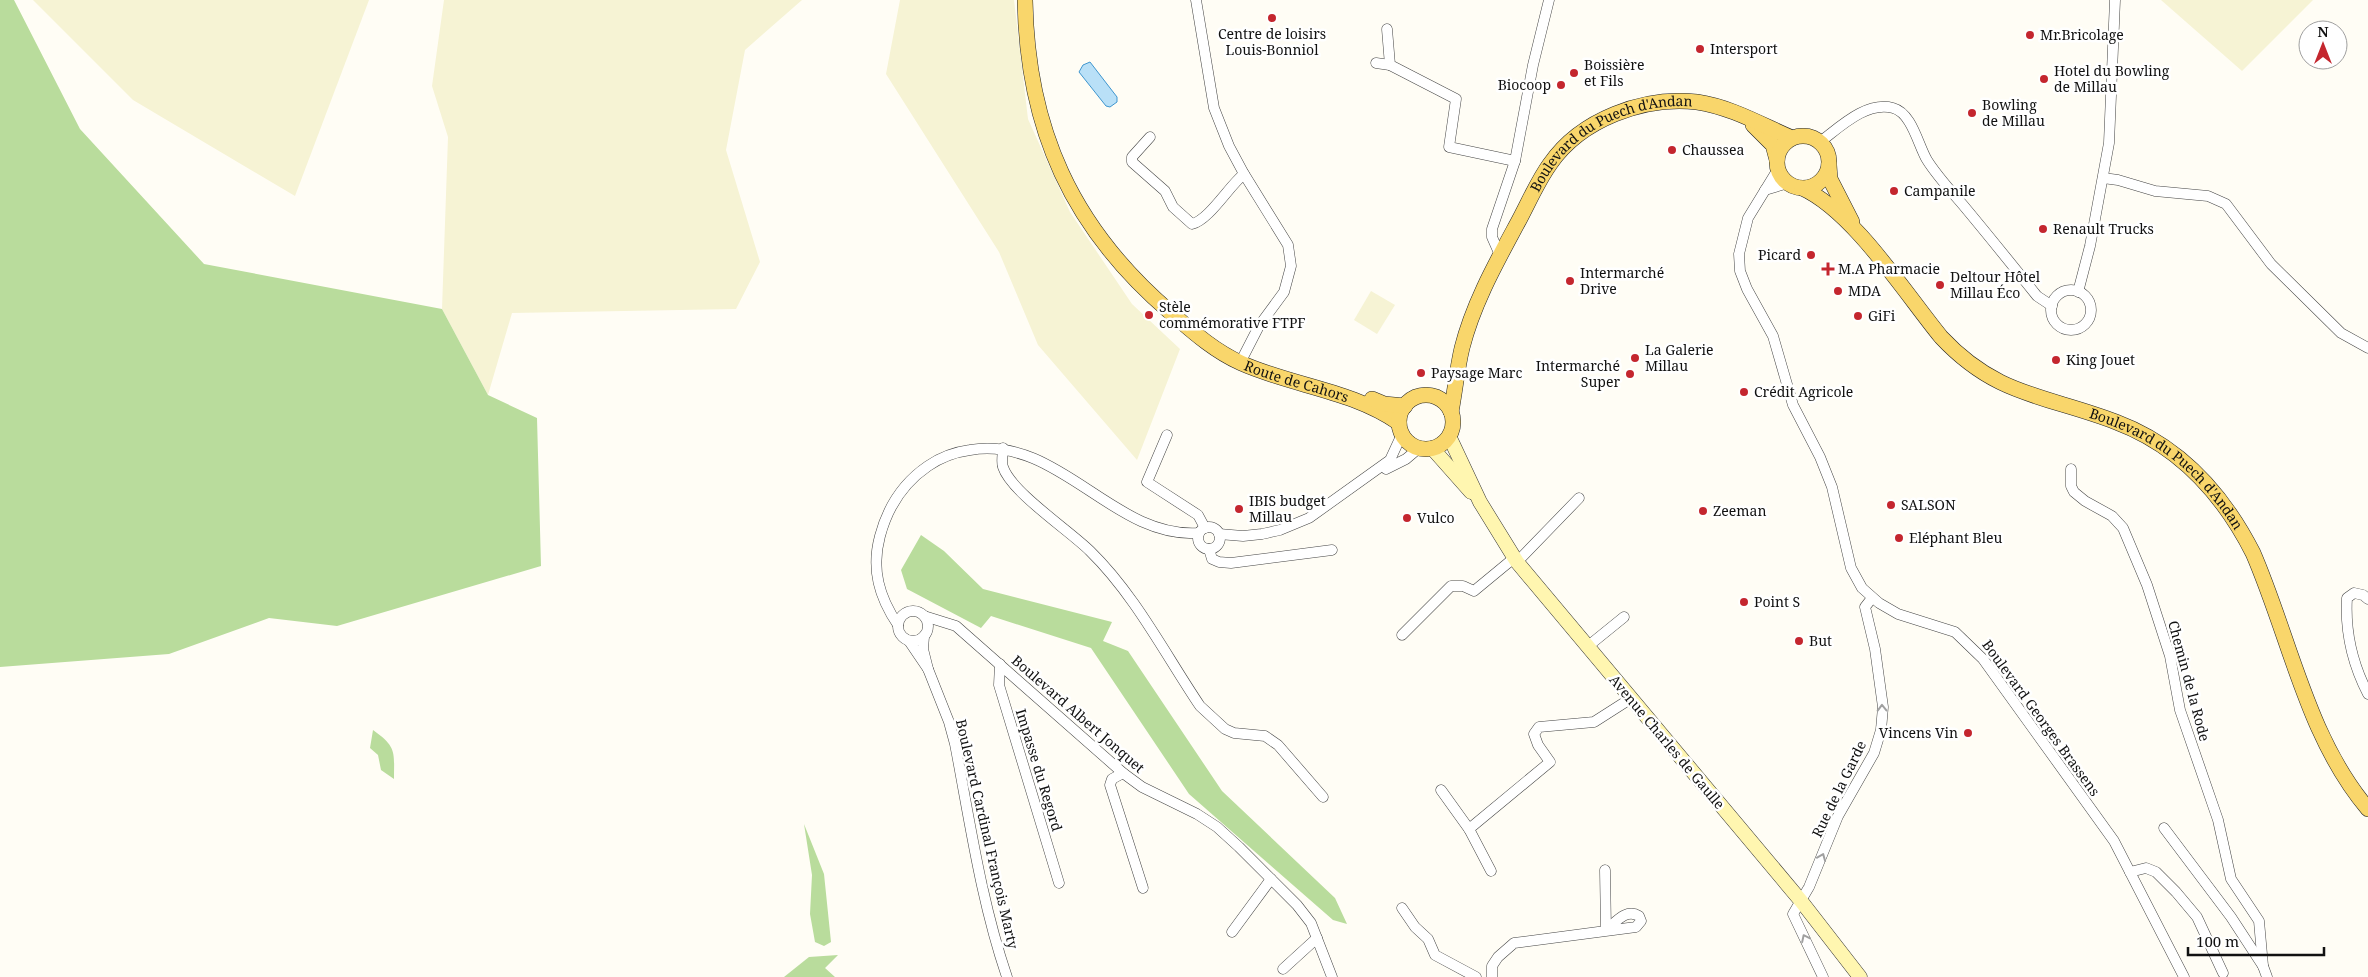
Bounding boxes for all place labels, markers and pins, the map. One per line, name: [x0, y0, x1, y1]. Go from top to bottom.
marker: Centre de loisirs Louis-Bonniol: [1266, 12, 1278, 24]
place label: Centre de loisirs Louis-Bonniol: [1218, 24, 1326, 59]
place label: Mr.Bricolage: [2040, 25, 2124, 44]
marker: Mr.Bricolage: [2024, 29, 2036, 41]
place label: Intersport: [1710, 39, 1778, 58]
marker: Intersport: [1694, 43, 1706, 55]
place label: Boissière et Fils: [1584, 55, 1644, 90]
place label: Hotel du Bowling de Millau: [2054, 61, 2170, 96]
marker: Boissière et Fils: [1568, 67, 1580, 79]
marker: Hotel du Bowling de Millau: [2038, 73, 2050, 85]
place label: Biocoop: [1498, 75, 1551, 94]
marker: Biocoop: [1555, 79, 1567, 91]
place label: Bowling de Millau: [1982, 95, 2045, 130]
marker: Bowling de Millau: [1966, 107, 1978, 119]
place label: Chaussea: [1682, 140, 1744, 159]
marker: Chaussea: [1666, 144, 1678, 156]
place label: Campanile: [1904, 181, 1976, 200]
marker: Campanile: [1888, 185, 1900, 197]
place label: Renault Trucks: [2053, 219, 2154, 238]
marker: Renault Trucks: [2037, 223, 2049, 235]
place label: Picard: [1758, 245, 1801, 264]
marker: Picard: [1805, 249, 1817, 261]
place label: M.A Pharmacie: [1838, 259, 1940, 278]
place label: Intermarché Drive: [1580, 263, 1664, 298]
marker: M.A Pharmacie: [1822, 263, 1834, 275]
place label: Deltour Hôtel Millau Éco: [1950, 267, 2041, 302]
marker: Intermarché Drive: [1564, 275, 1576, 287]
marker: Deltour Hôtel Millau Éco: [1934, 279, 1946, 291]
place label: MDA: [1848, 281, 1881, 300]
marker: MDA: [1832, 285, 1844, 297]
place label: Stèle commémorative FTPF: [1159, 297, 1306, 332]
place label: GiFi: [1868, 306, 1896, 325]
marker: Stèle commémorative FTPF: [1143, 309, 1155, 321]
marker: GiFi: [1852, 310, 1864, 322]
place label: La Galerie Millau: [1645, 340, 1714, 375]
place label: King Jouet: [2066, 350, 2135, 369]
marker: La Galerie Millau: [1629, 352, 1641, 364]
marker: King Jouet: [2050, 354, 2062, 366]
place label: Intermarché Super: [1536, 356, 1620, 391]
place label: Paysage Marc: [1431, 363, 1522, 382]
marker: Paysage Marc: [1415, 367, 1427, 379]
marker: Intermarché Super: [1624, 368, 1636, 380]
place label: Crédit Agricole: [1754, 382, 1853, 401]
marker: Crédit Agricole: [1738, 386, 1750, 398]
place label: IBIS budget Millau: [1249, 491, 1326, 526]
place label: SALSON: [1901, 495, 1956, 514]
marker: SALSON: [1885, 499, 1897, 511]
place label: Zeeman: [1713, 501, 1766, 520]
marker: IBIS budget Millau: [1233, 503, 1245, 515]
marker: Zeeman: [1697, 505, 1709, 517]
place label: Vulco: [1417, 508, 1455, 527]
marker: Vulco: [1401, 512, 1413, 524]
place label: Eléphant Bleu: [1909, 528, 2003, 547]
marker: Eléphant Bleu: [1893, 532, 1905, 544]
place label: Point S: [1754, 592, 1800, 611]
marker: Point S: [1738, 596, 1750, 608]
place label: But: [1809, 631, 1832, 650]
marker: But: [1793, 635, 1805, 647]
place label: Vincens Vin: [1879, 723, 1958, 742]
marker: Vincens Vin: [1962, 727, 1974, 739]

